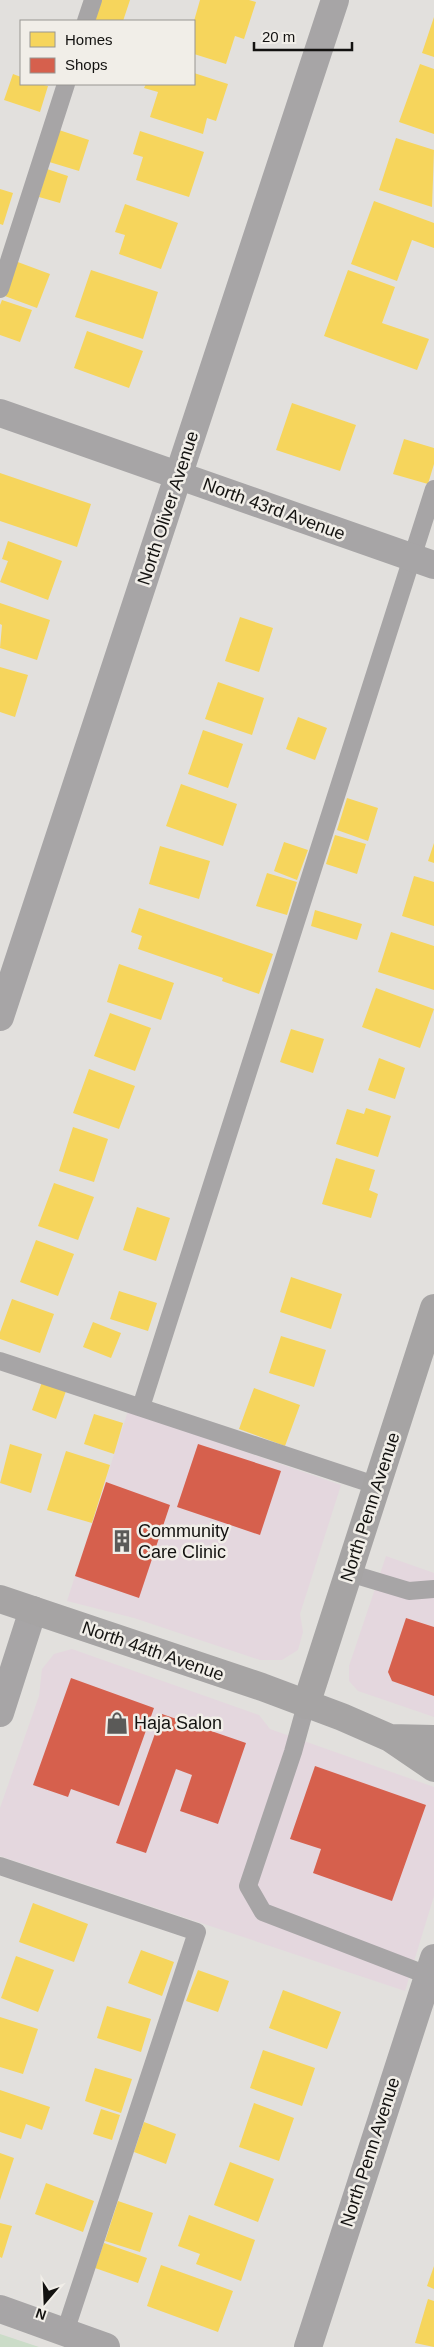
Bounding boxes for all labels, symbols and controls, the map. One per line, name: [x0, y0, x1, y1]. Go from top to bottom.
legend: [20, 20, 195, 85]
scale bar: [254, 20, 352, 52]
text: 20 m: [262, 28, 295, 45]
text: Homes: [65, 31, 113, 48]
text: Shops: [65, 56, 108, 73]
street label: North Oliver Avenue: [134, 428, 202, 588]
street label: North 43rd Avenue: [200, 474, 348, 544]
street label: North Penn Avenue: [336, 1430, 404, 1584]
place label: Community Care Clinic: [138, 1521, 229, 1562]
building icon: Community Care Clinic: [109, 1528, 135, 1554]
street label: North 44th Avenue: [79, 1617, 227, 1685]
shop icon: Haja Salon: [104, 1710, 130, 1736]
place label: Haja Salon: [134, 1713, 222, 1733]
street label: North Penn Avenue: [336, 2075, 404, 2229]
north arrow: [20, 2277, 70, 2327]
text: N: [33, 2305, 48, 2324]

